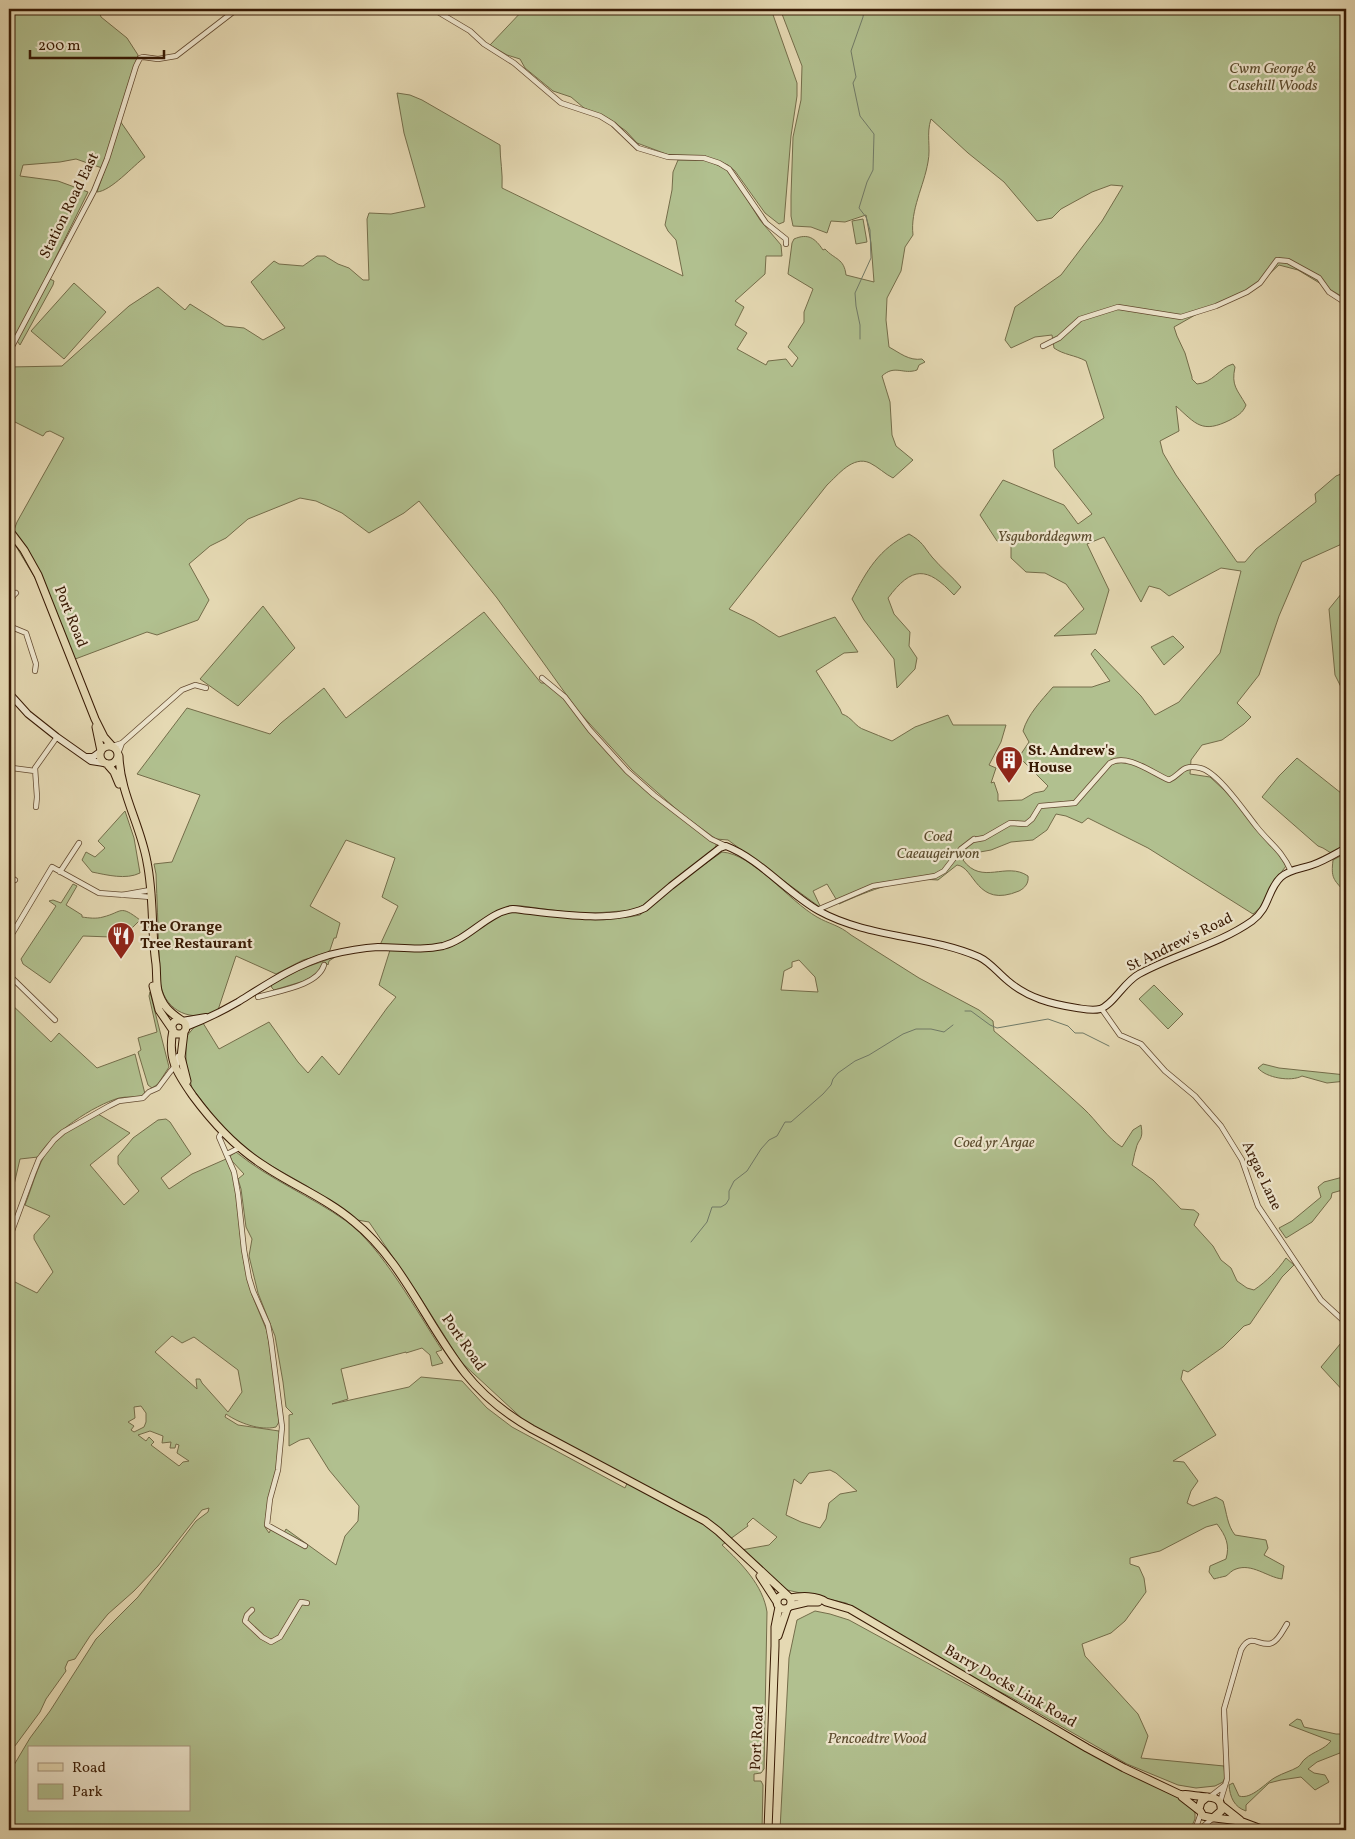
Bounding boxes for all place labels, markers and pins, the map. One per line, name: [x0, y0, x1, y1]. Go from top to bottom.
place label: St. Andrew's House: [1028, 741, 1115, 779]
building icon: St. Andrew's House: [994, 745, 1024, 784]
place label: The Orange Tree Restaurant: [140, 917, 253, 955]
restaurant icon: The Orange Tree Restaurant: [106, 921, 136, 960]

